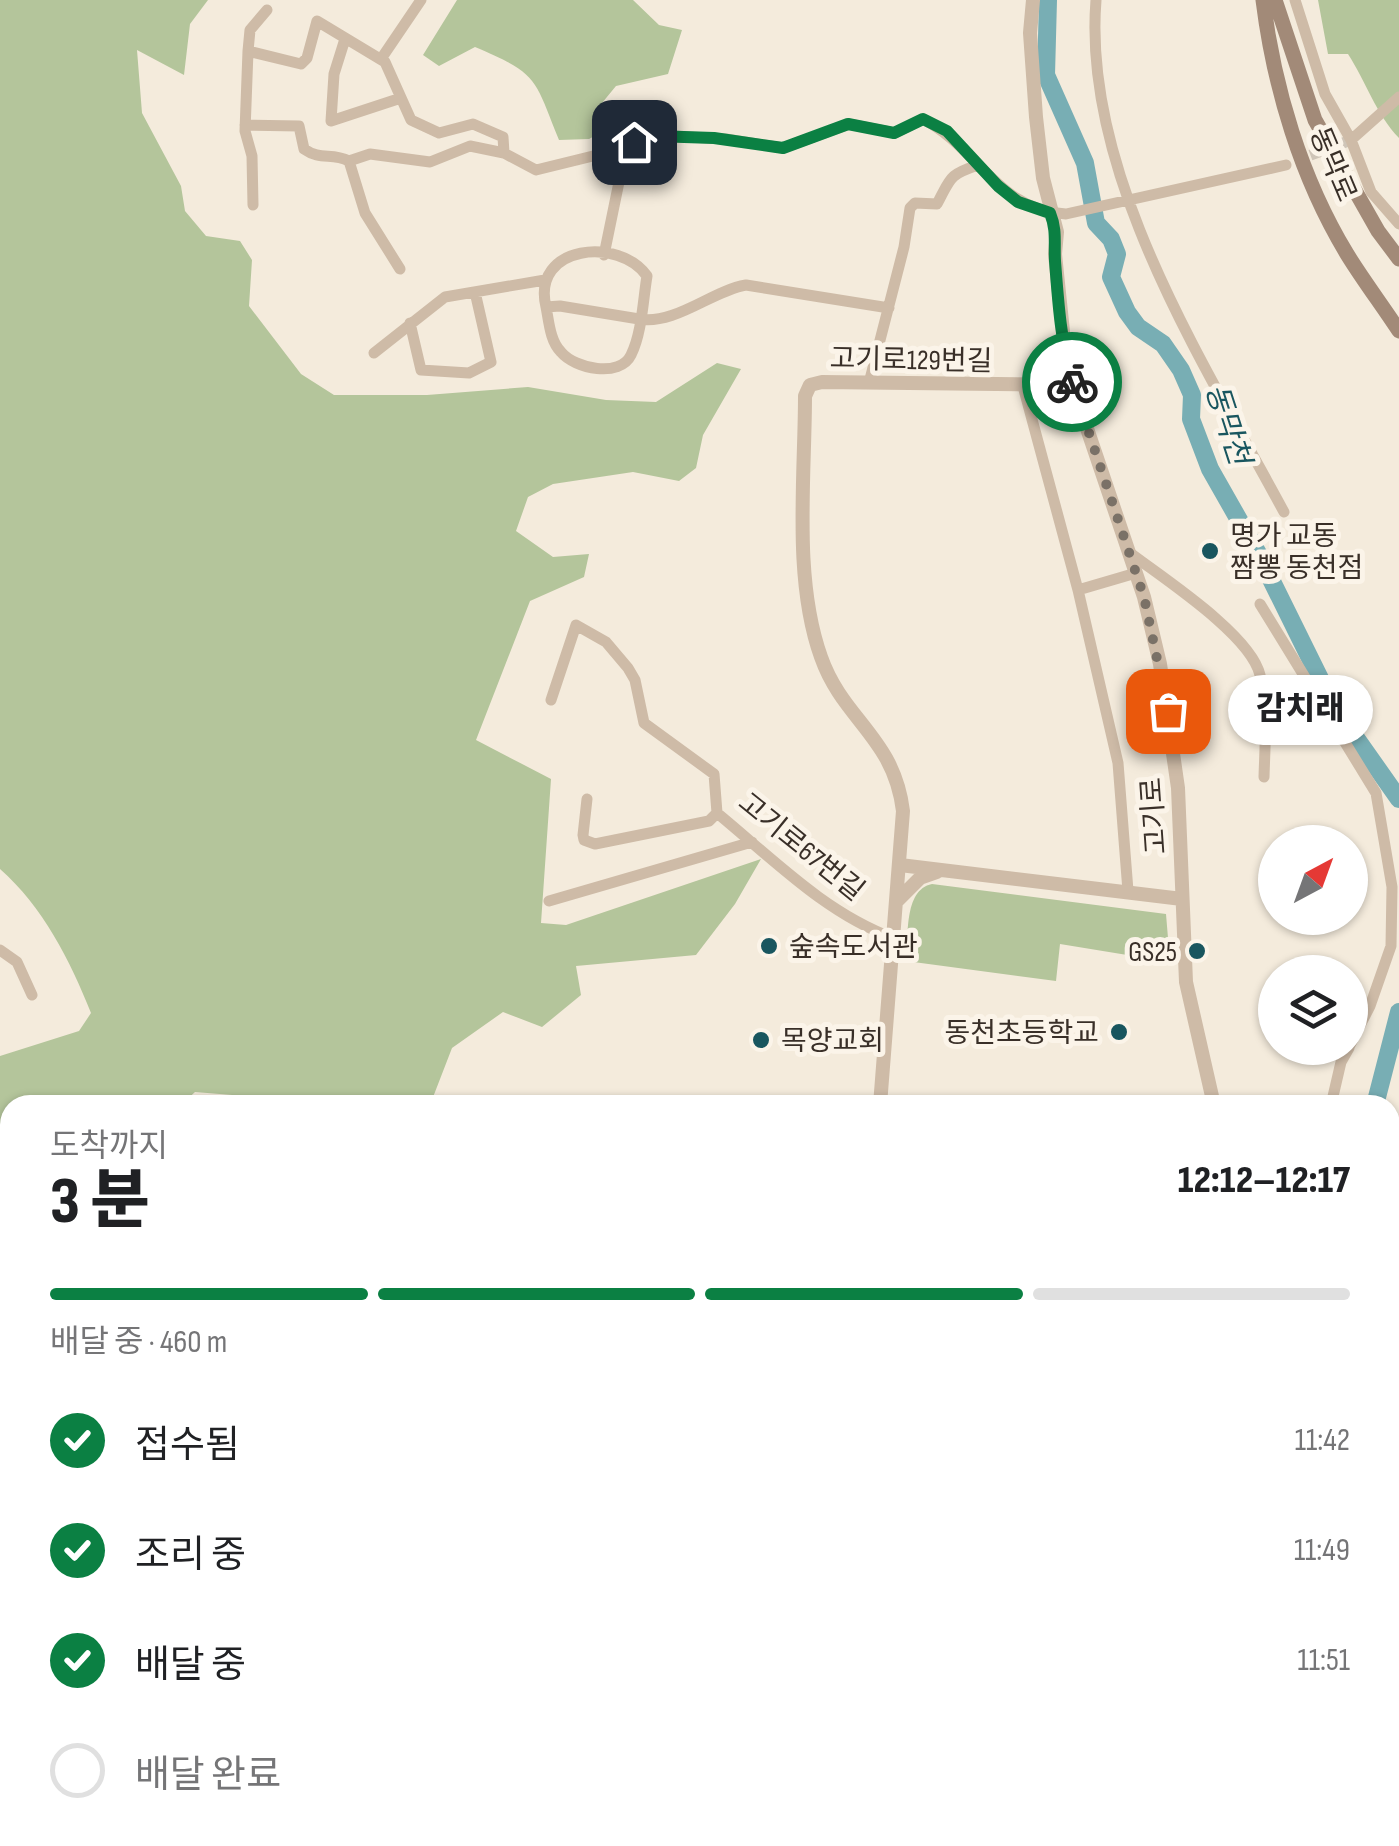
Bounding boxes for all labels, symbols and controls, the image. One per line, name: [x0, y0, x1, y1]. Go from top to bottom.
pin: [592, 100, 677, 185]
icon: home: [607, 115, 662, 170]
street label: 동막로: [1302, 123, 1363, 207]
courier: [1022, 332, 1122, 432]
street label: 고기로129번길: [829, 343, 993, 378]
icon: bike: [1045, 355, 1100, 410]
water label: 동막천: [1197, 379, 1258, 472]
place label: 명가 교동 짬뽕 동천점: [1230, 520, 1363, 585]
marker: 명가 교동 짬뽕 동천점: [1199, 540, 1221, 562]
pin: [1126, 669, 1211, 754]
callout: 감치래: [1228, 676, 1373, 746]
icon: bag: [1141, 684, 1196, 739]
text: 감치래: [1256, 690, 1345, 729]
street label: 고기로: [1135, 776, 1174, 856]
street label: 고기로67번길: [732, 786, 871, 908]
north arrow: [1258, 825, 1368, 935]
map controls: [1258, 825, 1368, 1065]
place label: 숲속도서관: [789, 931, 918, 964]
marker: 숲속도서관: [758, 935, 780, 957]
place label: GS25: [1128, 936, 1177, 969]
marker: GS25: [1186, 940, 1208, 962]
button: layers: [1258, 955, 1368, 1065]
place label: 동천초등학교: [944, 1017, 1099, 1050]
marker: 동천초등학교: [1108, 1021, 1130, 1043]
place label: 목양교회: [781, 1025, 884, 1058]
marker: 목양교회: [750, 1029, 772, 1051]
text: 도착까지: [50, 1127, 168, 1166]
text: 12:12–12:17: [1178, 1158, 1350, 1203]
text: 3 분: [50, 1164, 150, 1242]
text: 배달 중 · 460 m: [50, 1323, 227, 1362]
icon: check: [50, 1413, 105, 1468]
text: 11:42: [1295, 1421, 1350, 1460]
text: 접수됨: [135, 1423, 240, 1468]
icon: check: [50, 1523, 105, 1578]
text: 11:49: [1294, 1531, 1350, 1570]
text: 조리 중: [135, 1533, 246, 1578]
icon: check: [50, 1633, 105, 1688]
text: 11:51: [1298, 1641, 1350, 1680]
text: 배달 중: [135, 1643, 246, 1688]
text: 배달 완료: [135, 1753, 281, 1798]

